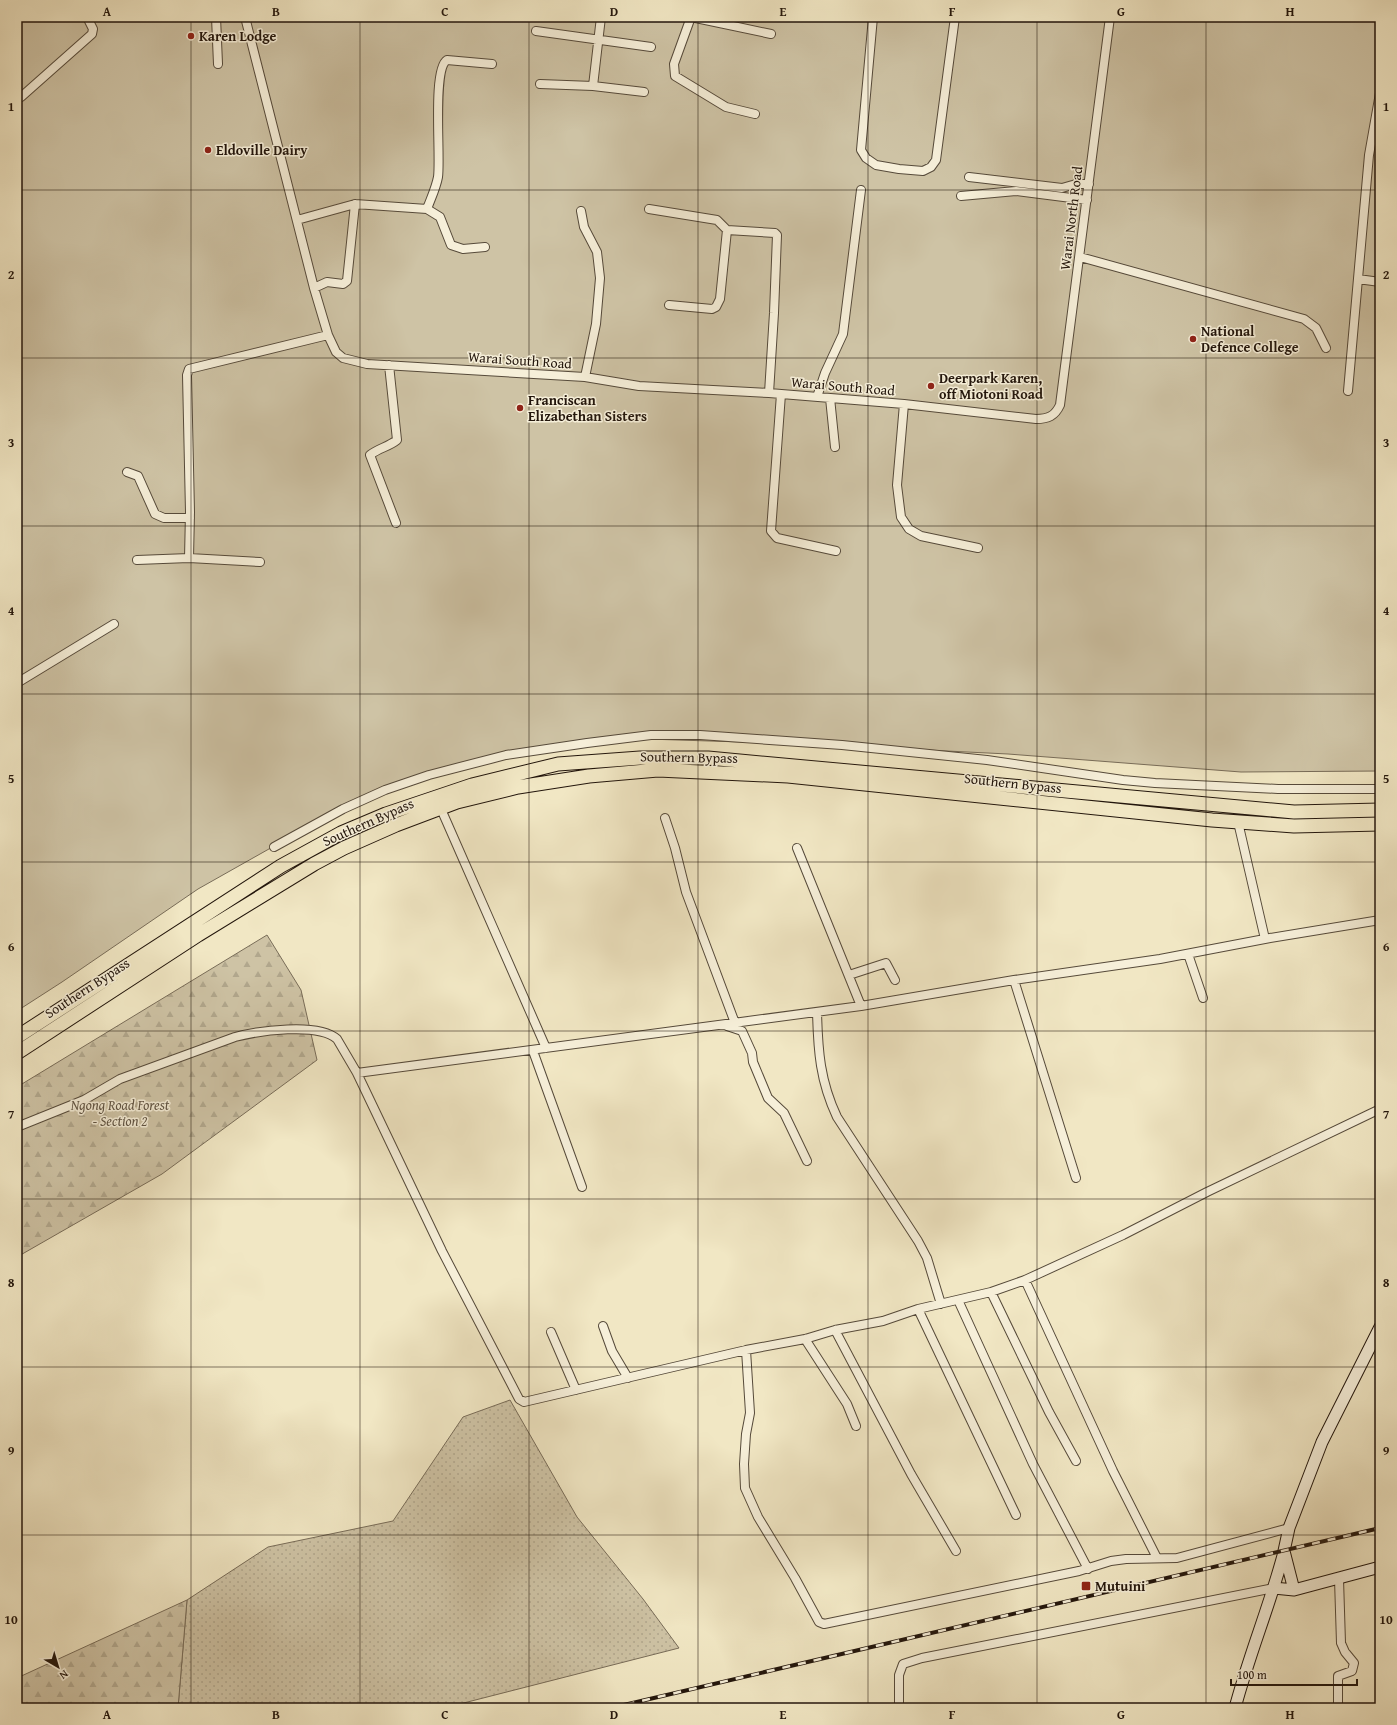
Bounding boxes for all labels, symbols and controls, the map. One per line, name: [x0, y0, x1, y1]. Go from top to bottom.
text: A: [103, 2, 112, 21]
text: B: [272, 2, 280, 21]
text: C: [441, 2, 449, 21]
text: D: [610, 2, 618, 21]
text: E: [780, 2, 787, 21]
text: F: [949, 2, 956, 21]
text: G: [1117, 2, 1125, 21]
text: H: [1285, 2, 1295, 21]
place label: Karen Lodge: [199, 26, 277, 46]
marker: Karen Lodge: [186, 31, 196, 41]
text: 1: [8, 97, 14, 116]
text: 1: [1383, 97, 1389, 116]
place label: Eldoville Dairy: [216, 140, 308, 160]
marker: Eldoville Dairy: [203, 145, 213, 155]
street label: Warai North Road: [1055, 164, 1087, 271]
text: 2: [8, 265, 15, 284]
text: 2: [1383, 265, 1390, 284]
place label: National Defence College: [1201, 321, 1299, 357]
marker: National Defence College: [1188, 334, 1198, 344]
street label: Warai South Road: [467, 346, 573, 374]
place label: Deerpark Karen, off Miotoni Road: [939, 368, 1043, 404]
street label: Warai South Road: [790, 372, 896, 401]
marker: Deerpark Karen, off Miotoni Road: [926, 381, 936, 391]
place label: Franciscan Elizabethan Sisters: [528, 390, 647, 426]
marker: Franciscan Elizabethan Sisters: [515, 403, 525, 413]
text: 3: [8, 433, 14, 452]
text: 3: [1383, 433, 1389, 452]
text: 4: [8, 601, 15, 620]
text: 4: [1383, 601, 1390, 620]
street label: Southern Bypass: [640, 746, 738, 768]
street label: Southern Bypass: [963, 768, 1063, 798]
text: 5: [8, 769, 15, 788]
text: 5: [1383, 769, 1390, 788]
street label: Southern Bypass: [319, 793, 417, 851]
text: 6: [8, 937, 15, 956]
text: 6: [1383, 937, 1390, 956]
street label: Southern Bypass: [41, 953, 133, 1023]
park label: Ngong Road Forest - Section 2: [71, 1095, 170, 1131]
text: 7: [8, 1105, 15, 1124]
text: 7: [1383, 1105, 1390, 1124]
text: 8: [8, 1273, 15, 1292]
text: 8: [1383, 1273, 1390, 1292]
text: 9: [8, 1441, 15, 1460]
text: 9: [1383, 1441, 1390, 1460]
place label: Mutuini: [1095, 1576, 1146, 1596]
marker: Mutuini: [1080, 1580, 1092, 1592]
text: 10: [4, 1610, 18, 1629]
text: 10: [1379, 1610, 1393, 1629]
north arrow: [38, 1647, 78, 1687]
scale bar: [1231, 1661, 1357, 1687]
text: N: [56, 1666, 72, 1684]
text: 100 m: [1237, 1666, 1267, 1683]
text: A: [103, 1705, 112, 1724]
text: B: [272, 1705, 280, 1724]
text: C: [441, 1705, 449, 1724]
text: D: [610, 1705, 618, 1724]
text: E: [780, 1705, 787, 1724]
text: F: [949, 1705, 956, 1724]
text: G: [1117, 1705, 1125, 1724]
text: H: [1285, 1705, 1295, 1724]

